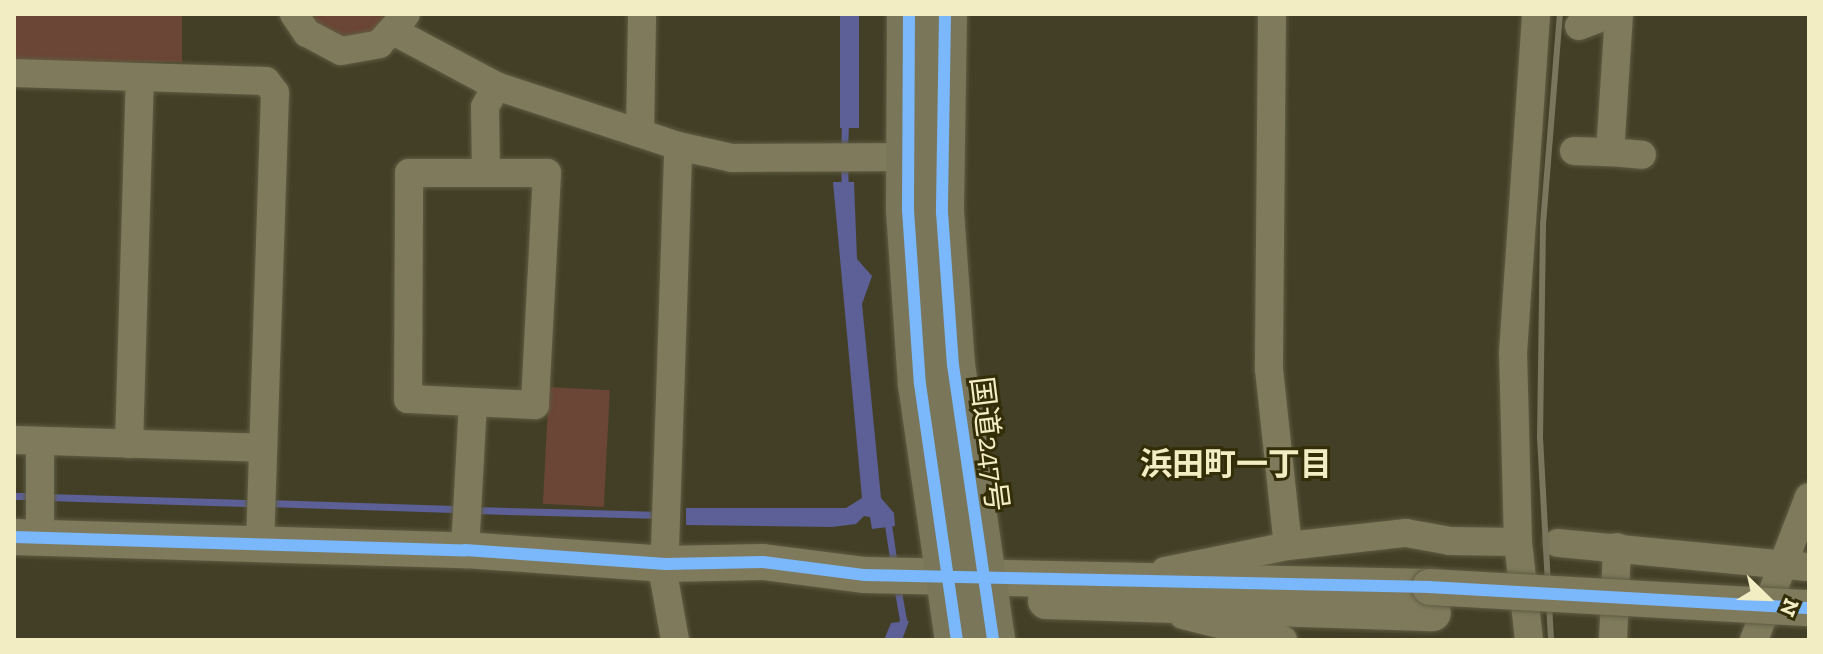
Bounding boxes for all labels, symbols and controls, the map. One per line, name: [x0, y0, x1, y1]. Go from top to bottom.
street label: 国道247号: [963, 375, 1015, 513]
district label: 浜田町一丁目: [1140, 445, 1332, 483]
north arrow: [1727, 558, 1807, 638]
text: N: [1774, 595, 1805, 621]

